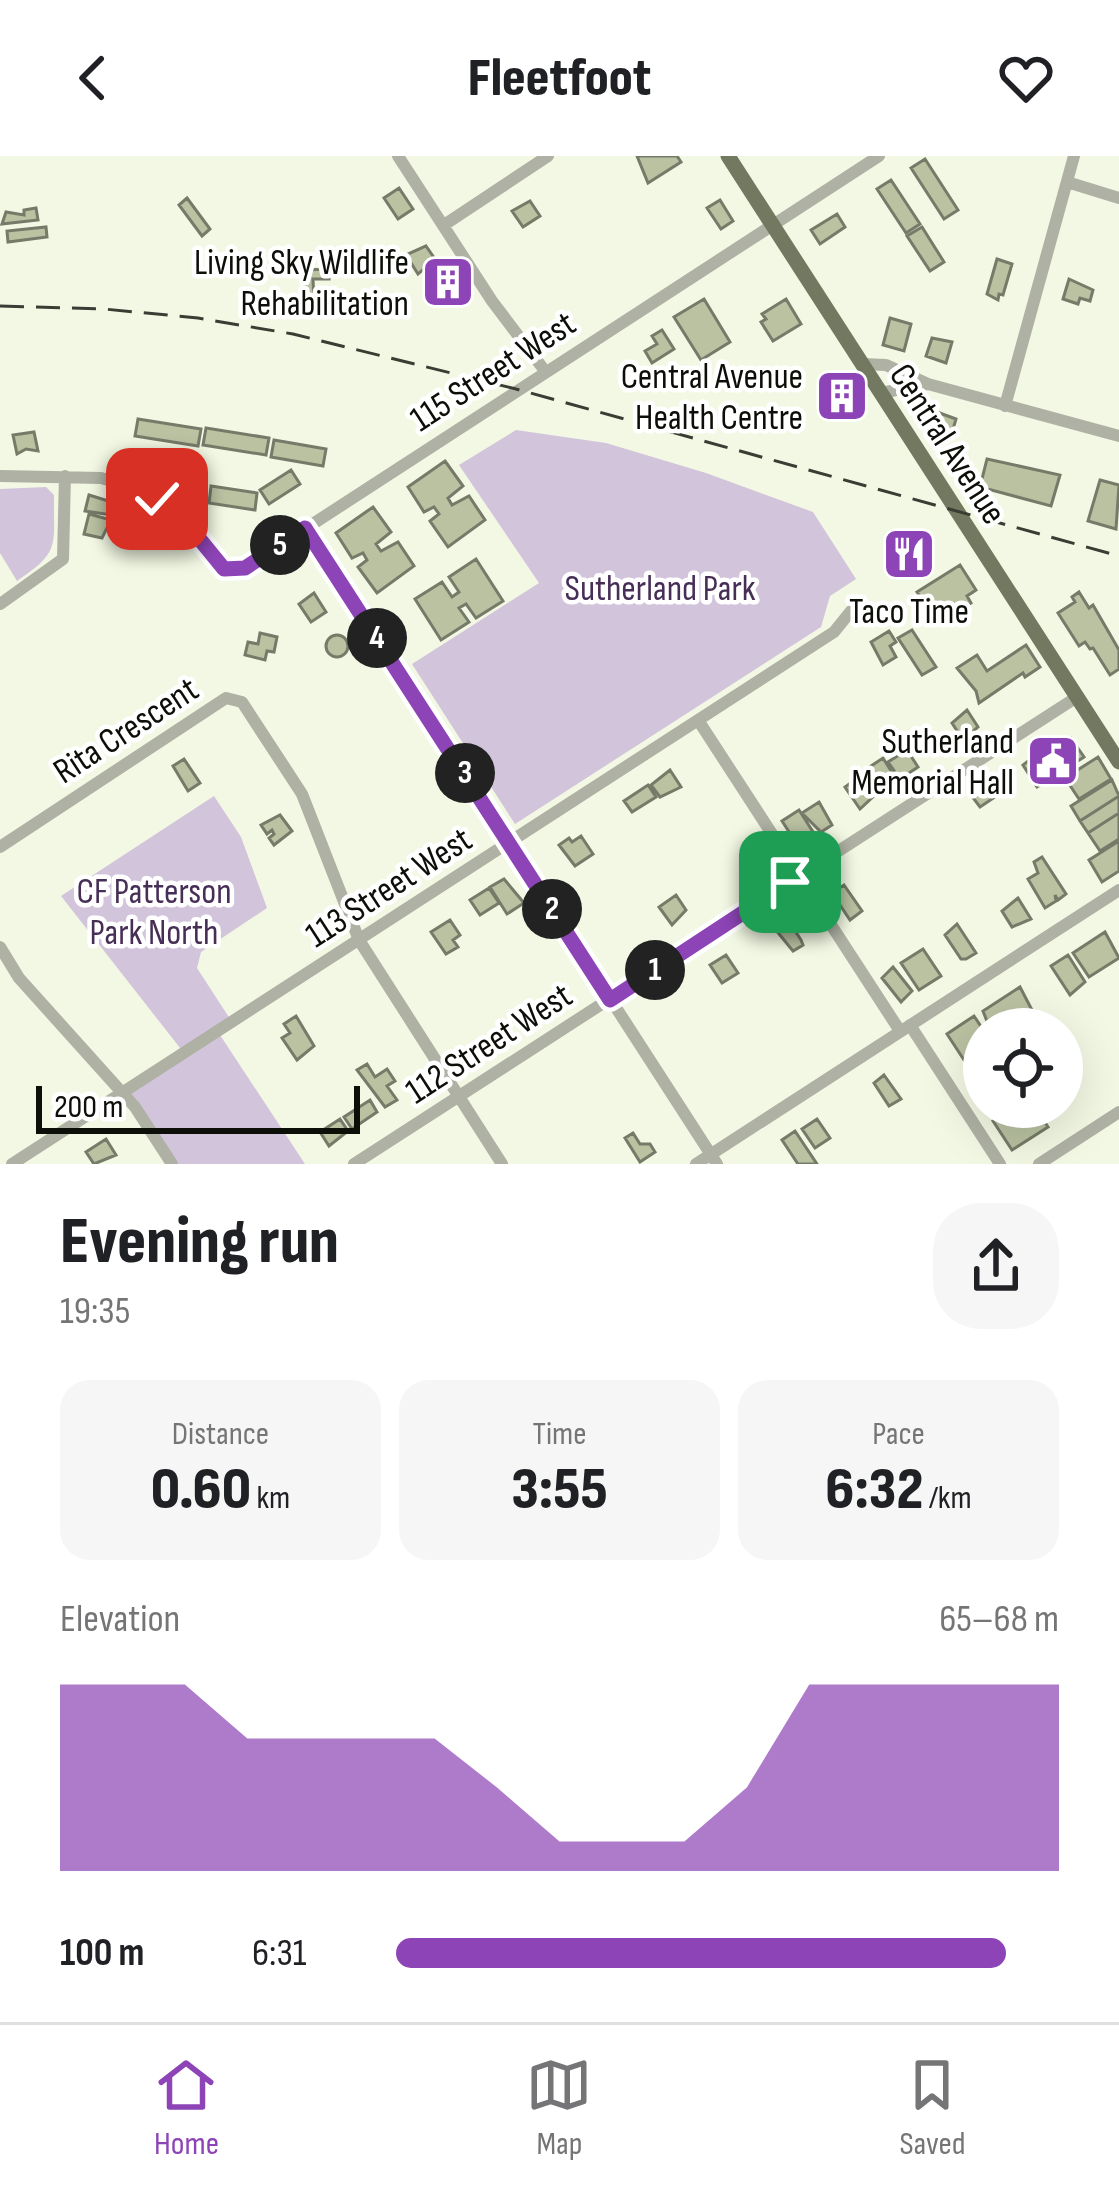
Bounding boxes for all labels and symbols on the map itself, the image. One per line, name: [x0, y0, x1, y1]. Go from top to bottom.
place label: Living Sky Wildlife Rehabilitation: [194, 242, 409, 326]
building icon: Living Sky Wildlife Rehabilitation: [420, 254, 476, 310]
street label: 115 Street West: [403, 303, 584, 441]
place label: Central Avenue Health Centre: [621, 356, 803, 440]
street label: Central Avenue: [879, 356, 1015, 533]
building icon: Central Avenue Health Centre: [814, 368, 870, 424]
pin: [106, 448, 208, 550]
pin: 5: [250, 515, 310, 575]
restaurant icon: Taco Time: [881, 526, 937, 582]
park label: Sutherland Park: [564, 568, 756, 611]
place label: Taco Time: [849, 591, 969, 634]
pin: 4: [347, 608, 407, 668]
street label: Rita Crescent: [46, 669, 207, 794]
place label: Sutherland Memorial Hall: [851, 721, 1014, 805]
public building icon: Sutherland Memorial Hall: [1025, 733, 1081, 789]
pin: 3: [435, 743, 495, 803]
street label: 113 Street West: [298, 819, 480, 958]
pin: [739, 831, 841, 933]
park label: CF Patterson Park North: [76, 871, 232, 955]
pin: 2: [522, 879, 582, 939]
pin: 1: [625, 940, 685, 1000]
street label: 112 Street West: [398, 975, 580, 1114]
scale bar: [36, 1080, 360, 1133]

